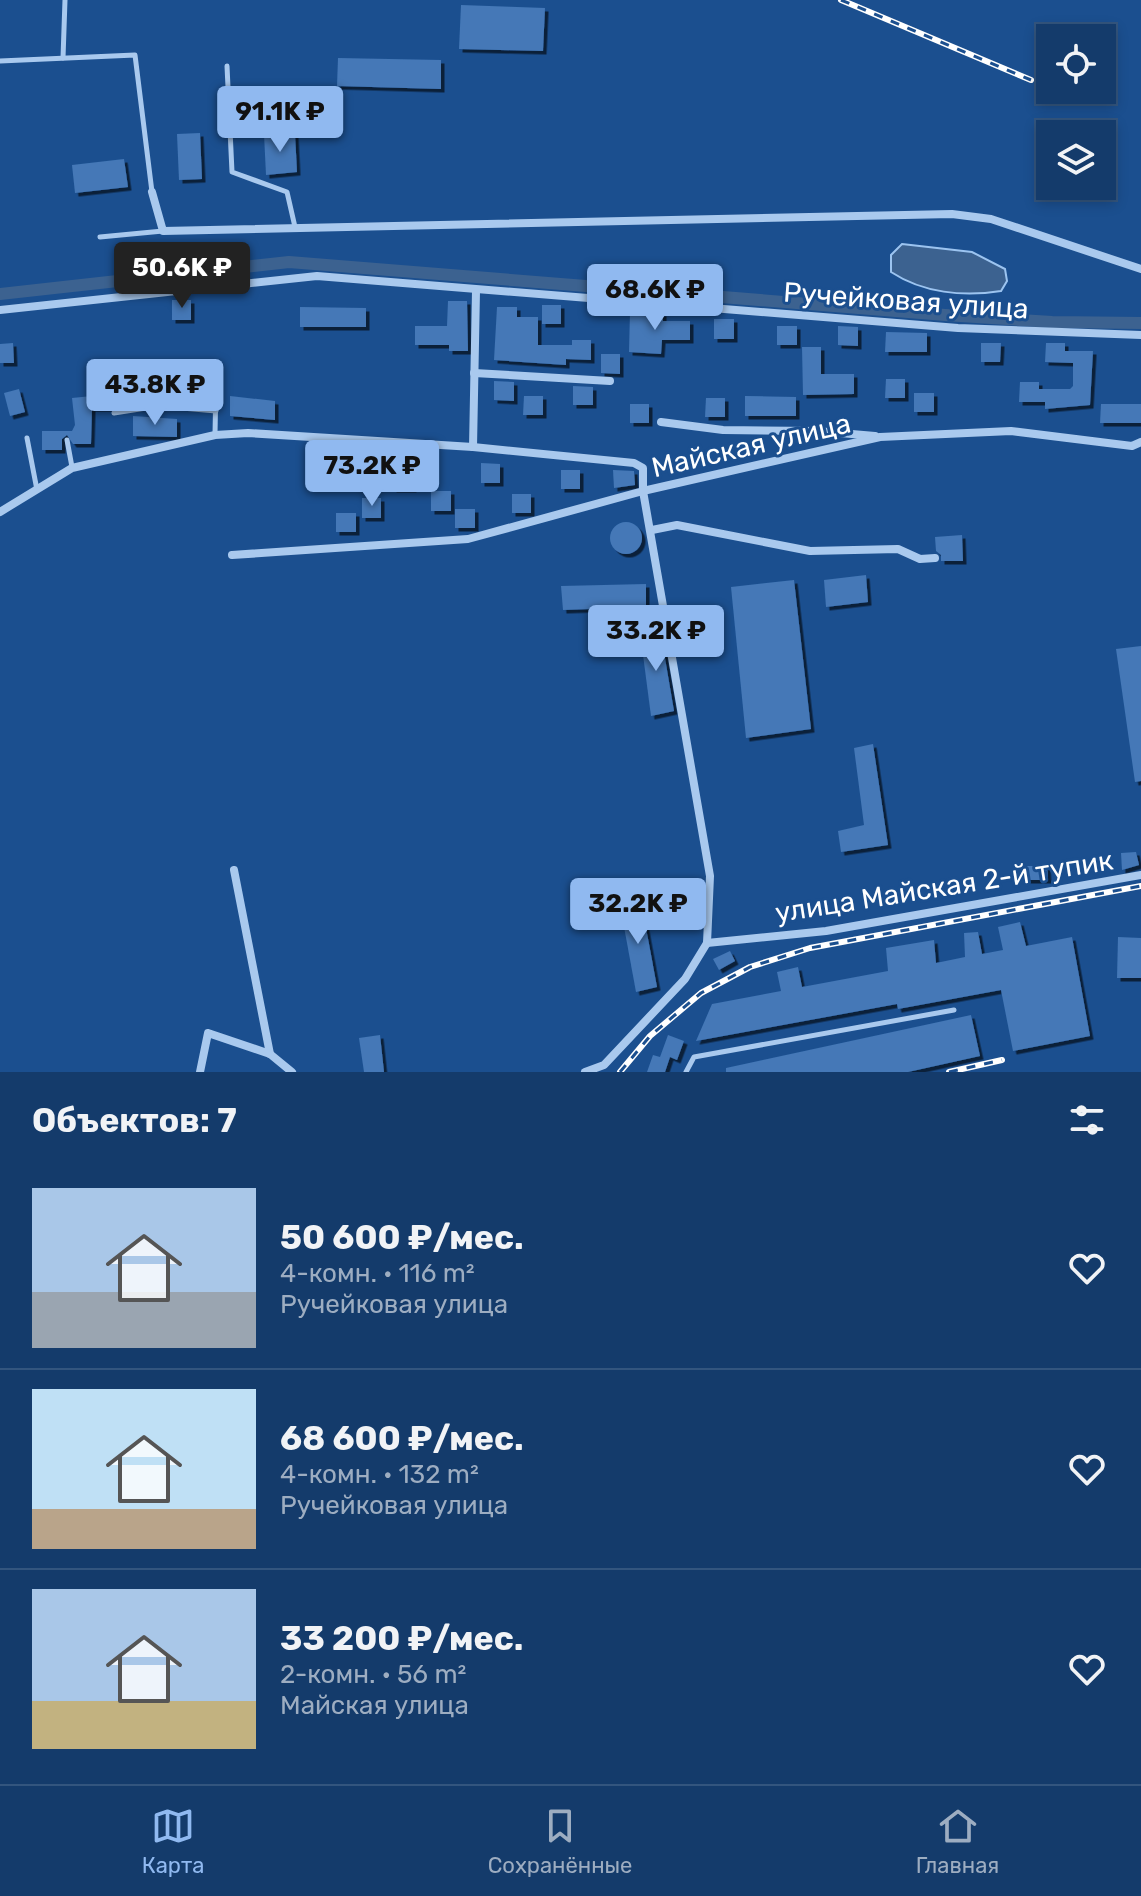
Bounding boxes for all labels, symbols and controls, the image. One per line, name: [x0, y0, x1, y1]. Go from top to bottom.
map controls: [1036, 24, 1116, 200]
button: locate: [1036, 24, 1116, 104]
pin: 91.1K ₽: [206, 86, 354, 154]
text: 91.1K ₽: [235, 96, 325, 127]
button: layers: [1036, 120, 1116, 200]
pin: 50.6K ₽: [108, 242, 256, 310]
text: 50.6K ₽: [132, 252, 232, 283]
pin: 68.6K ₽: [581, 264, 729, 332]
text: 68.6K ₽: [605, 274, 705, 305]
street label: Ручейковая улица: [782, 275, 1030, 326]
pin: 43.8K ₽: [81, 359, 229, 427]
text: 43.8K ₽: [104, 369, 206, 400]
street label: Майская улица: [648, 407, 854, 484]
pin: 73.2K ₽: [298, 440, 446, 508]
text: 73.2K ₽: [323, 450, 421, 481]
pin: 33.2K ₽: [582, 605, 730, 673]
text: 33.2K ₽: [606, 615, 706, 646]
street label: улица Майская 2-й тупик: [773, 843, 1115, 930]
pin: 32.2K ₽: [564, 878, 712, 946]
text: 32.2K ₽: [588, 888, 688, 919]
icon: filters: [1065, 1098, 1109, 1142]
text: Объектов: 7: [32, 1100, 237, 1141]
text: 50 600 ₽/мес.: [280, 1217, 524, 1258]
icon: home: [96, 1220, 192, 1316]
icon: heart: [1065, 1246, 1109, 1290]
text: 4-комн. · 116 m²: [280, 1258, 475, 1289]
text: Ручейковая улица: [280, 1289, 508, 1320]
text: 68 600 ₽/мес.: [280, 1418, 524, 1459]
icon: home: [96, 1421, 192, 1517]
icon: heart: [1065, 1447, 1109, 1491]
text: 4-комн. · 132 m²: [280, 1459, 479, 1490]
text: Ручейковая улица: [280, 1490, 508, 1521]
text: 33 200 ₽/мес.: [280, 1618, 523, 1659]
icon: home: [96, 1621, 192, 1717]
icon: heart: [1065, 1647, 1109, 1691]
text: 2-комн. · 56 m²: [280, 1659, 466, 1690]
text: Майская улица: [280, 1690, 469, 1721]
tab: Карта: [142, 1804, 204, 1879]
tab: Сохранённые: [488, 1804, 632, 1879]
tab: Главная: [916, 1804, 999, 1879]

